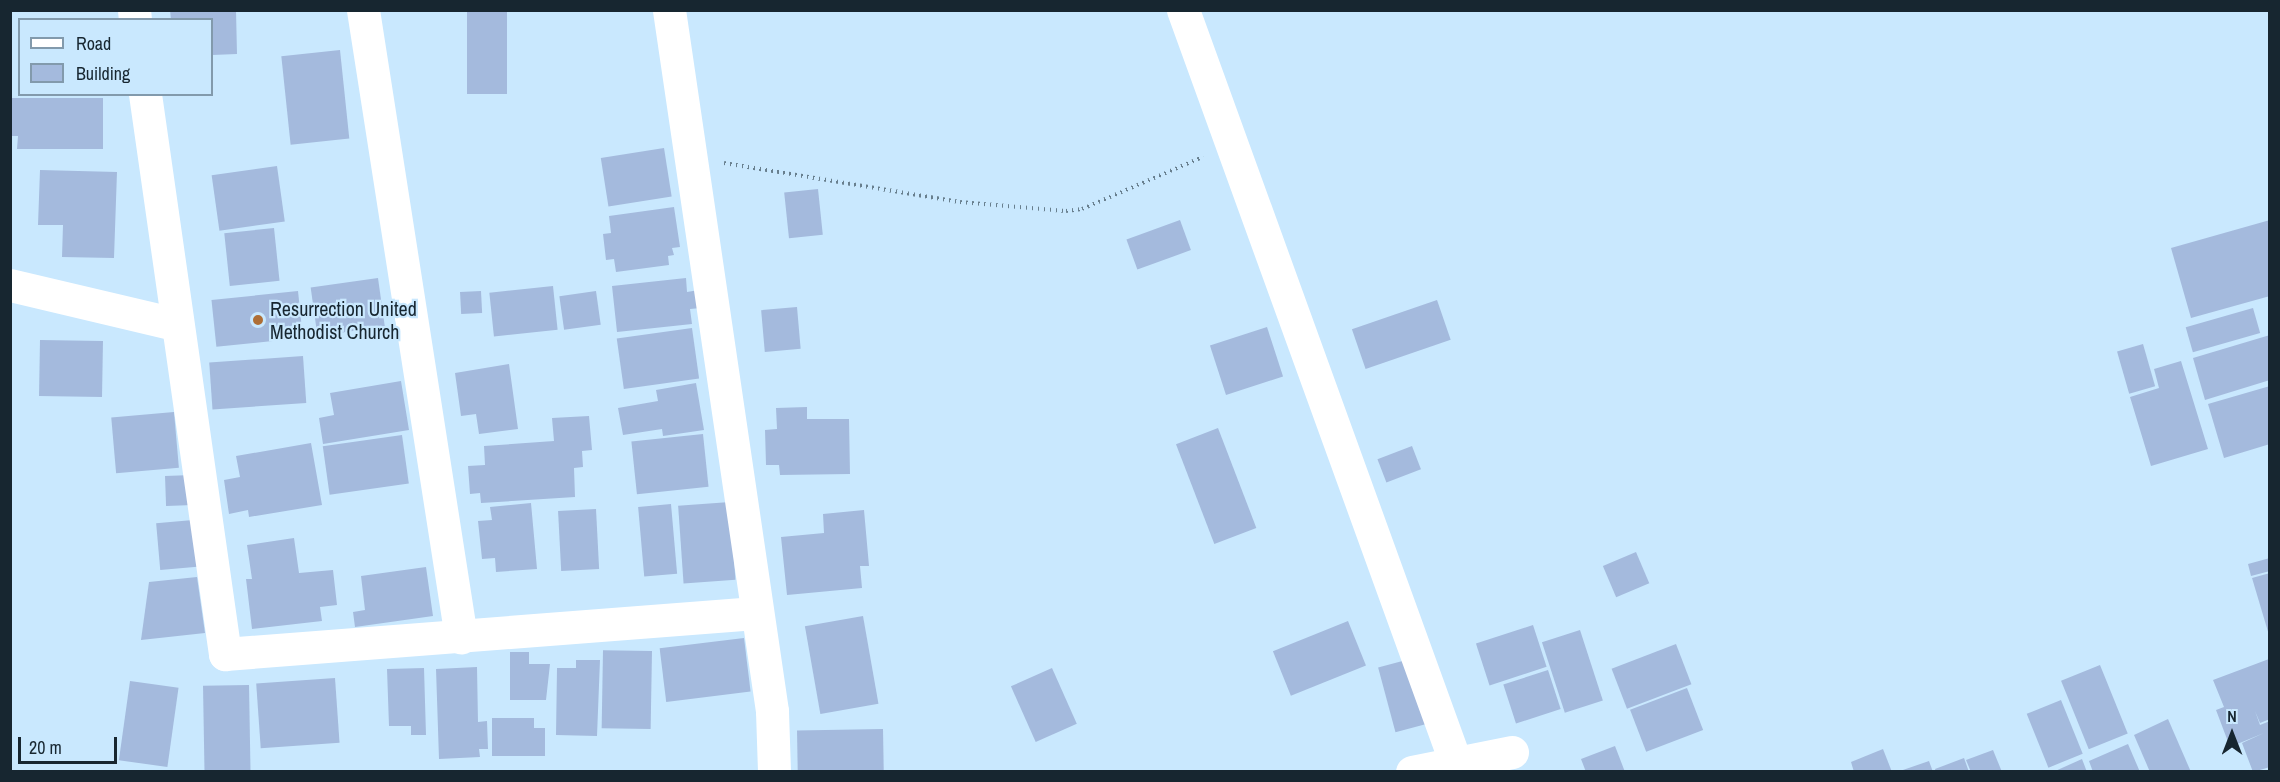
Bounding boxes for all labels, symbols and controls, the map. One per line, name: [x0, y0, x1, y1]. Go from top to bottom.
legend: [18, 18, 213, 96]
text: Road: [76, 31, 111, 56]
text: Building: [76, 61, 130, 86]
place label: Resurrection United Methodist Church: [270, 296, 417, 343]
marker: Resurrection United Methodist Church: [251, 313, 265, 327]
north arrow: [2202, 704, 2262, 764]
text: N: [2227, 705, 2237, 727]
scale bar: [21, 725, 120, 763]
text: 20 m: [29, 735, 62, 760]

